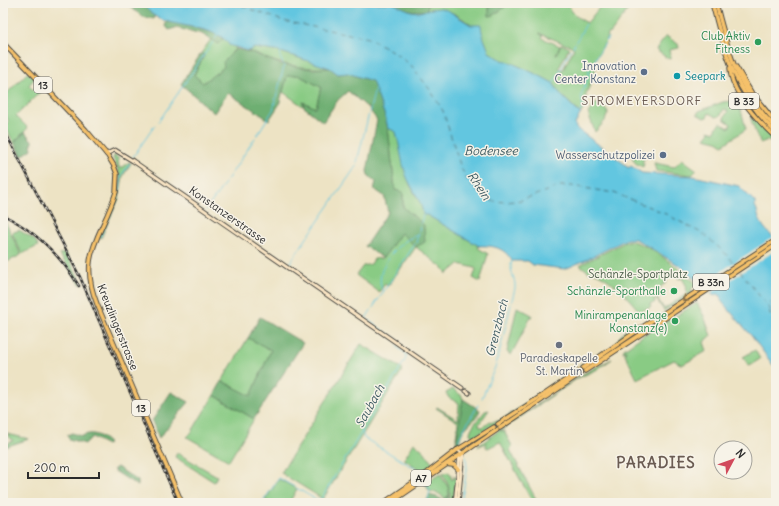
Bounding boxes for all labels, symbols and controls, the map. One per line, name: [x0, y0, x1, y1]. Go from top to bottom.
place label: Club Aktiv Fitness: [701, 29, 751, 56]
marker: Club Aktiv Fitness: [753, 37, 763, 47]
place label: Innovation Center Konstanz: [554, 59, 636, 86]
marker: Innovation Center Konstanz: [639, 67, 649, 77]
place label: Seepark: [685, 69, 726, 83]
marker: Seepark: [672, 71, 682, 81]
road number: 13: [34, 77, 52, 93]
district label: STROMEYERSDORF: [582, 93, 702, 108]
road number: B 33: [729, 93, 759, 109]
water label: Bodensee: [464, 143, 519, 158]
place label: Wasserschutzpolizei: [556, 148, 655, 162]
marker: Wasserschutzpolizei: [658, 150, 668, 160]
water label: Rhein: [465, 169, 495, 203]
street label: Konstanzerstrasse: [187, 183, 269, 247]
park label: Schänzle-Sportplatz: [588, 267, 688, 281]
road number: B 33n: [693, 274, 729, 290]
street label: Kreuzlingerstrasse: [94, 282, 142, 372]
place label: Schänzle-Sporthalle: [567, 284, 666, 298]
marker: Schänzle-Sporthalle: [669, 286, 679, 296]
one-way arrow: [682, 294, 689, 301]
water label: Grenzbach: [482, 296, 511, 358]
place label: Minirampenanlage Konstanz(e): [575, 308, 667, 335]
marker: Minirampenanlage Konstanz(e): [670, 316, 680, 326]
marker: Paradieskapelle St. Martin: [554, 340, 564, 350]
place label: Paradieskapelle St. Martin: [520, 351, 598, 378]
water label: Saubach: [352, 381, 388, 430]
road number: 13: [132, 400, 150, 416]
north arrow: [713, 440, 753, 480]
text: N: [733, 446, 748, 461]
district label: PARADIES: [616, 453, 696, 472]
scale bar: [28, 454, 99, 480]
text: 200 m: [34, 460, 70, 475]
road number: A7: [411, 470, 431, 486]

